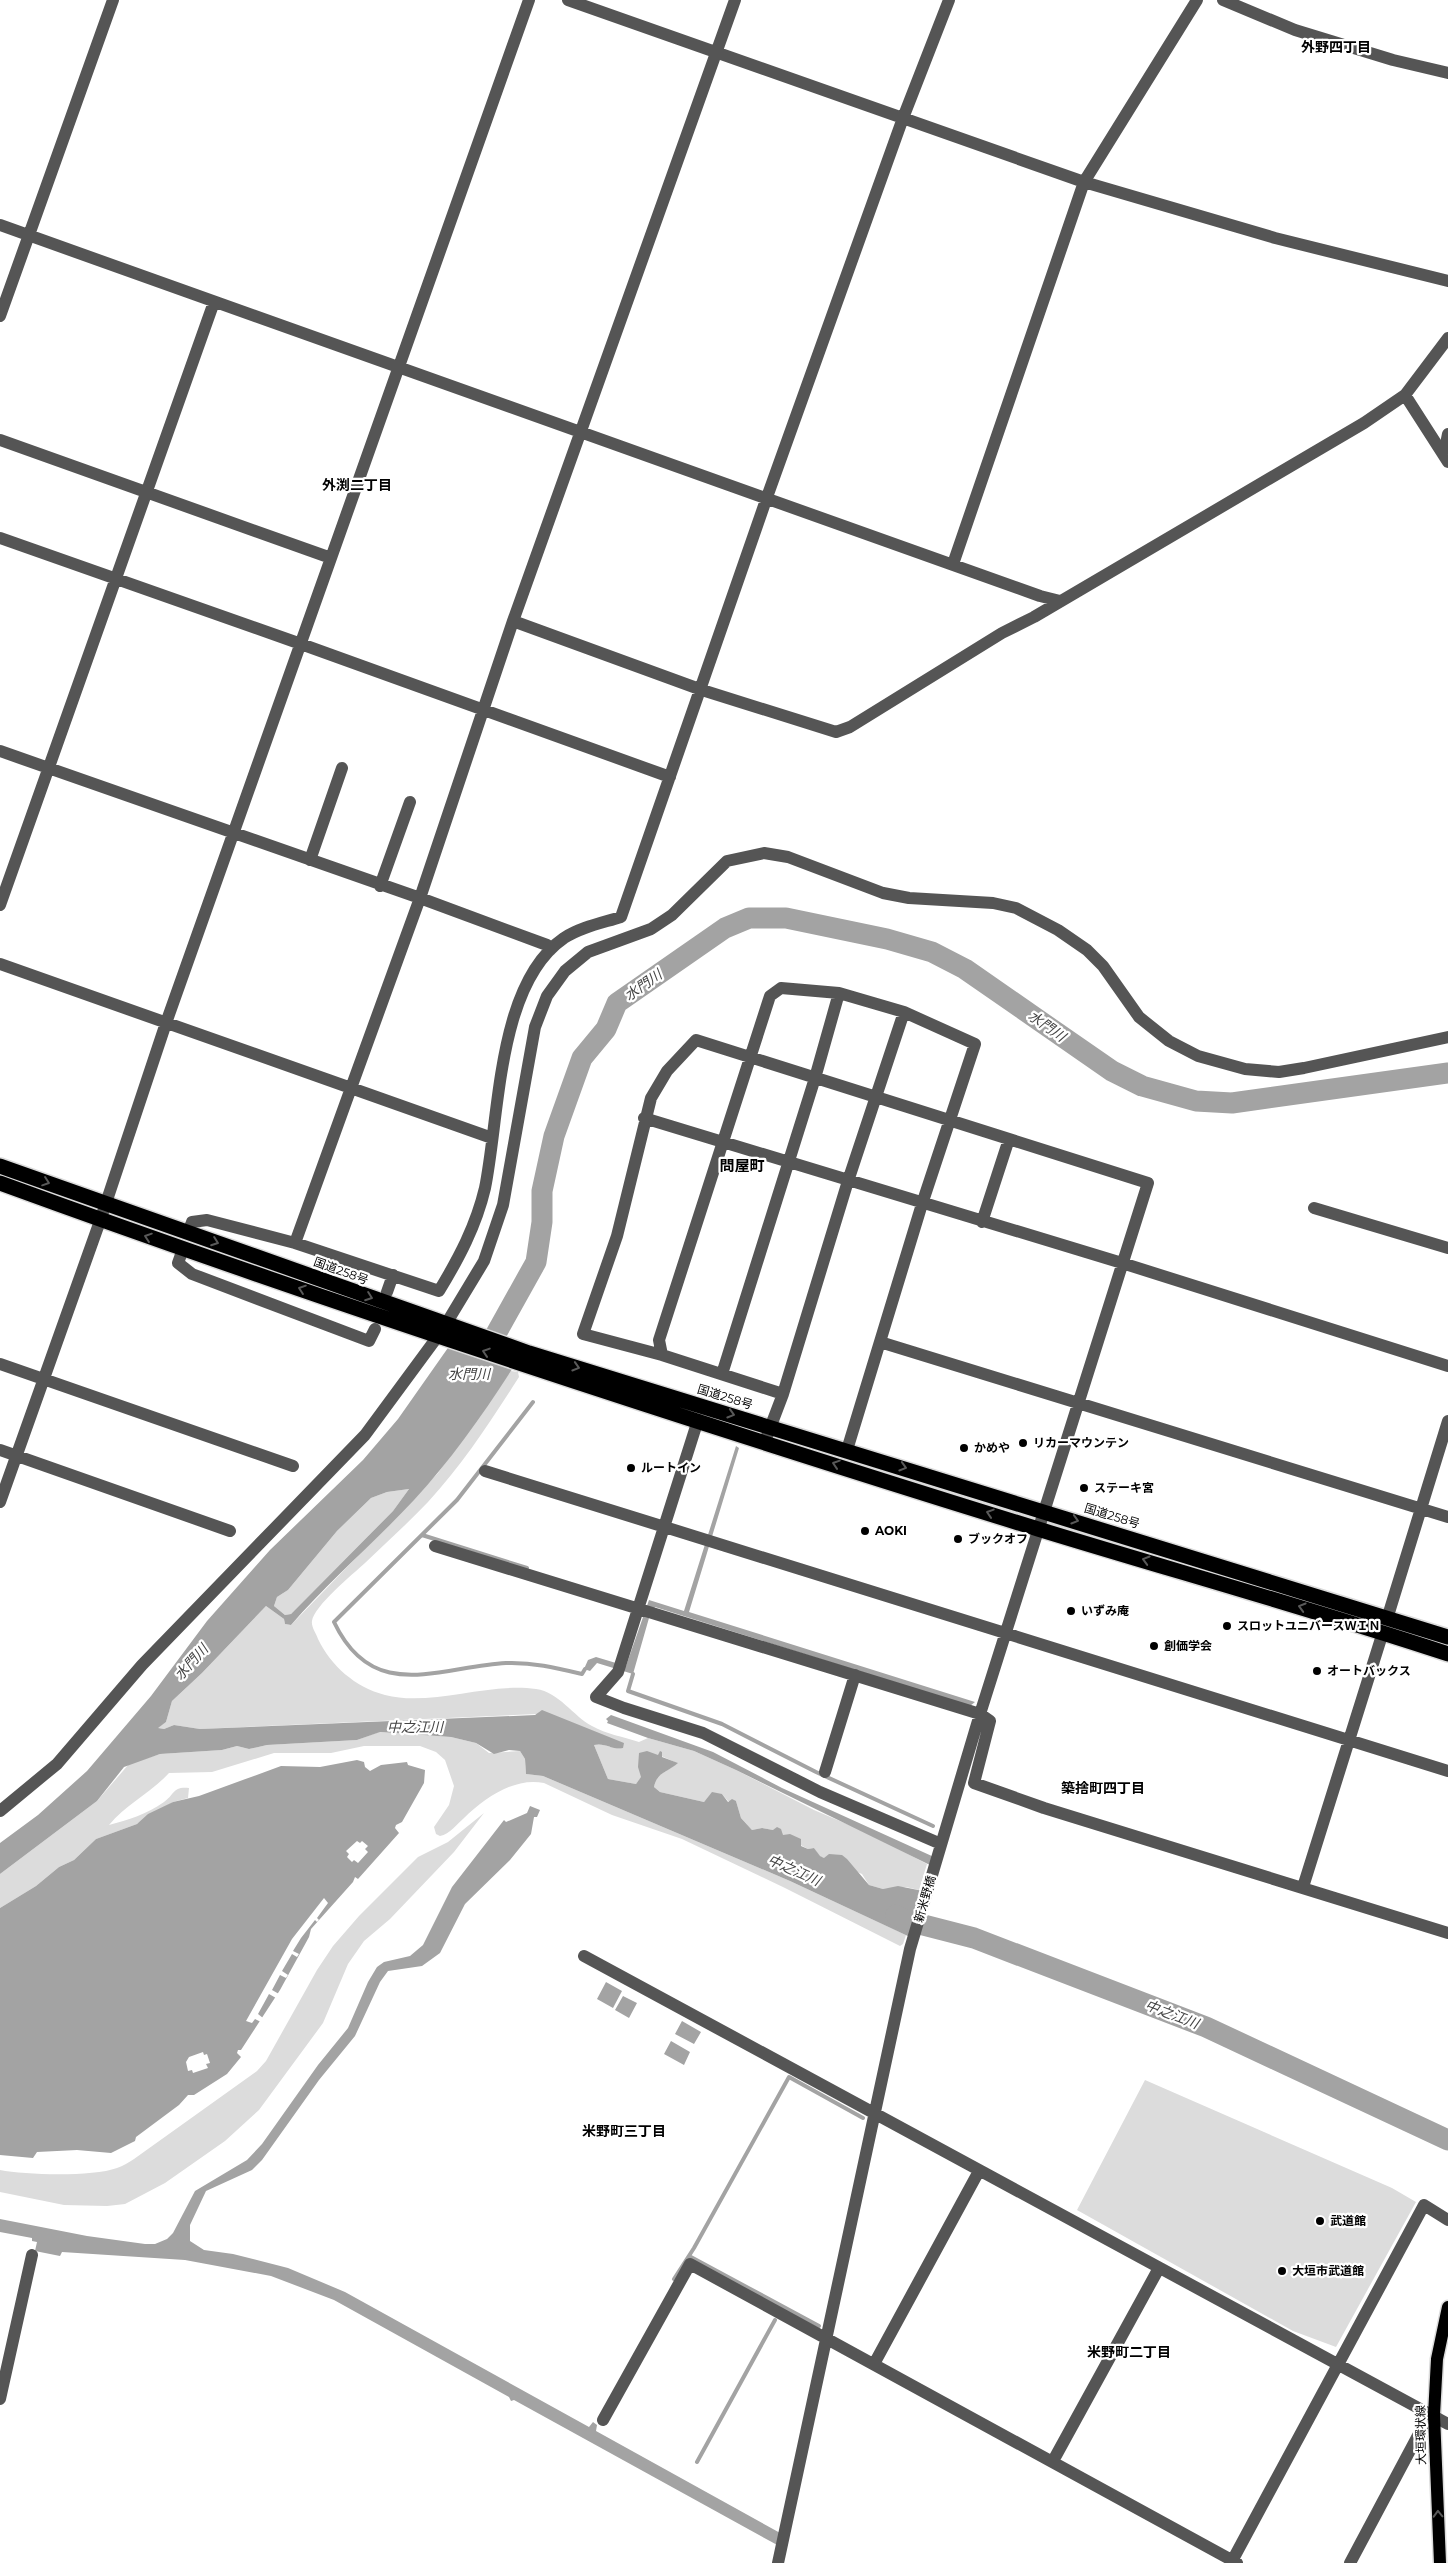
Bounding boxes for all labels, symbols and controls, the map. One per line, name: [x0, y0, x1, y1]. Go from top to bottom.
district label: 外野四丁目: [1301, 38, 1371, 56]
district label: 外渕二丁目: [322, 476, 392, 494]
water label: 水門川: [621, 964, 667, 1004]
water label: 水門川: [1025, 1007, 1071, 1047]
district label: 問屋町: [719, 1156, 765, 1175]
one-way arrow: [41, 1176, 50, 1186]
one-way arrow: [144, 1233, 152, 1243]
one-way arrow: [211, 1237, 219, 1247]
street label: 国道258号: [312, 1254, 371, 1287]
one-way arrow: [298, 1285, 306, 1295]
one-way arrow: [364, 1291, 372, 1301]
one-way arrow: [482, 1348, 491, 1358]
one-way arrow: [571, 1361, 579, 1371]
water label: 水門川: [448, 1365, 492, 1383]
street label: 国道258号: [696, 1381, 755, 1412]
one-way arrow: [726, 1409, 735, 1419]
place label: リカーマウンテン: [1033, 1435, 1129, 1450]
marker: リカーマウンテン: [1017, 1437, 1029, 1449]
place label: かめや: [974, 1440, 1010, 1455]
marker: かめや: [958, 1442, 970, 1454]
one-way arrow: [832, 1459, 840, 1469]
place label: ルートイン: [641, 1460, 701, 1475]
marker: ルートイン: [625, 1462, 637, 1474]
one-way arrow: [898, 1462, 907, 1472]
place label: ステーキ宮: [1094, 1480, 1154, 1495]
marker: ステーキ宮: [1078, 1482, 1090, 1494]
street label: 国道258号: [1083, 1500, 1142, 1531]
one-way arrow: [987, 1509, 995, 1519]
one-way arrow: [1070, 1515, 1079, 1525]
place label: AOKI: [874, 1523, 907, 1538]
marker: AOKI: [859, 1525, 871, 1537]
place label: ブックオフ: [968, 1531, 1028, 1546]
marker: ブックオフ: [952, 1533, 964, 1545]
one-way arrow: [1142, 1556, 1151, 1566]
one-way arrow: [1298, 1602, 1306, 1612]
place label: いずみ庵: [1081, 1603, 1129, 1618]
marker: いずみ庵: [1065, 1605, 1077, 1617]
place label: スロットユニバースＷＩＮ: [1237, 1618, 1380, 1633]
marker: スロットユニバースＷＩＮ: [1221, 1620, 1233, 1632]
place label: 創価学会: [1164, 1638, 1212, 1653]
water label: 水門川: [170, 1639, 213, 1684]
marker: 創価学会: [1148, 1640, 1160, 1652]
place label: オートバックス: [1327, 1663, 1411, 1678]
marker: オートバックス: [1311, 1665, 1323, 1677]
water label: 中之江川: [387, 1718, 445, 1736]
district label: 築捨町四丁目: [1061, 1779, 1145, 1797]
water label: 中之江川: [765, 1850, 825, 1890]
street label: 新米野橋: [911, 1874, 938, 1924]
water label: 中之江川: [1143, 1996, 1203, 2033]
district label: 米野町三丁目: [582, 2122, 666, 2140]
place label: 武道館: [1330, 2213, 1366, 2228]
marker: 武道館: [1314, 2215, 1326, 2227]
place label: 大垣市武道館: [1292, 2263, 1364, 2278]
marker: 大垣市武道館: [1276, 2265, 1288, 2277]
district label: 米野町二丁目: [1087, 2343, 1171, 2361]
street label: 大垣環状線: [1412, 2405, 1429, 2465]
one-way arrow: [1432, 2510, 1443, 2518]

